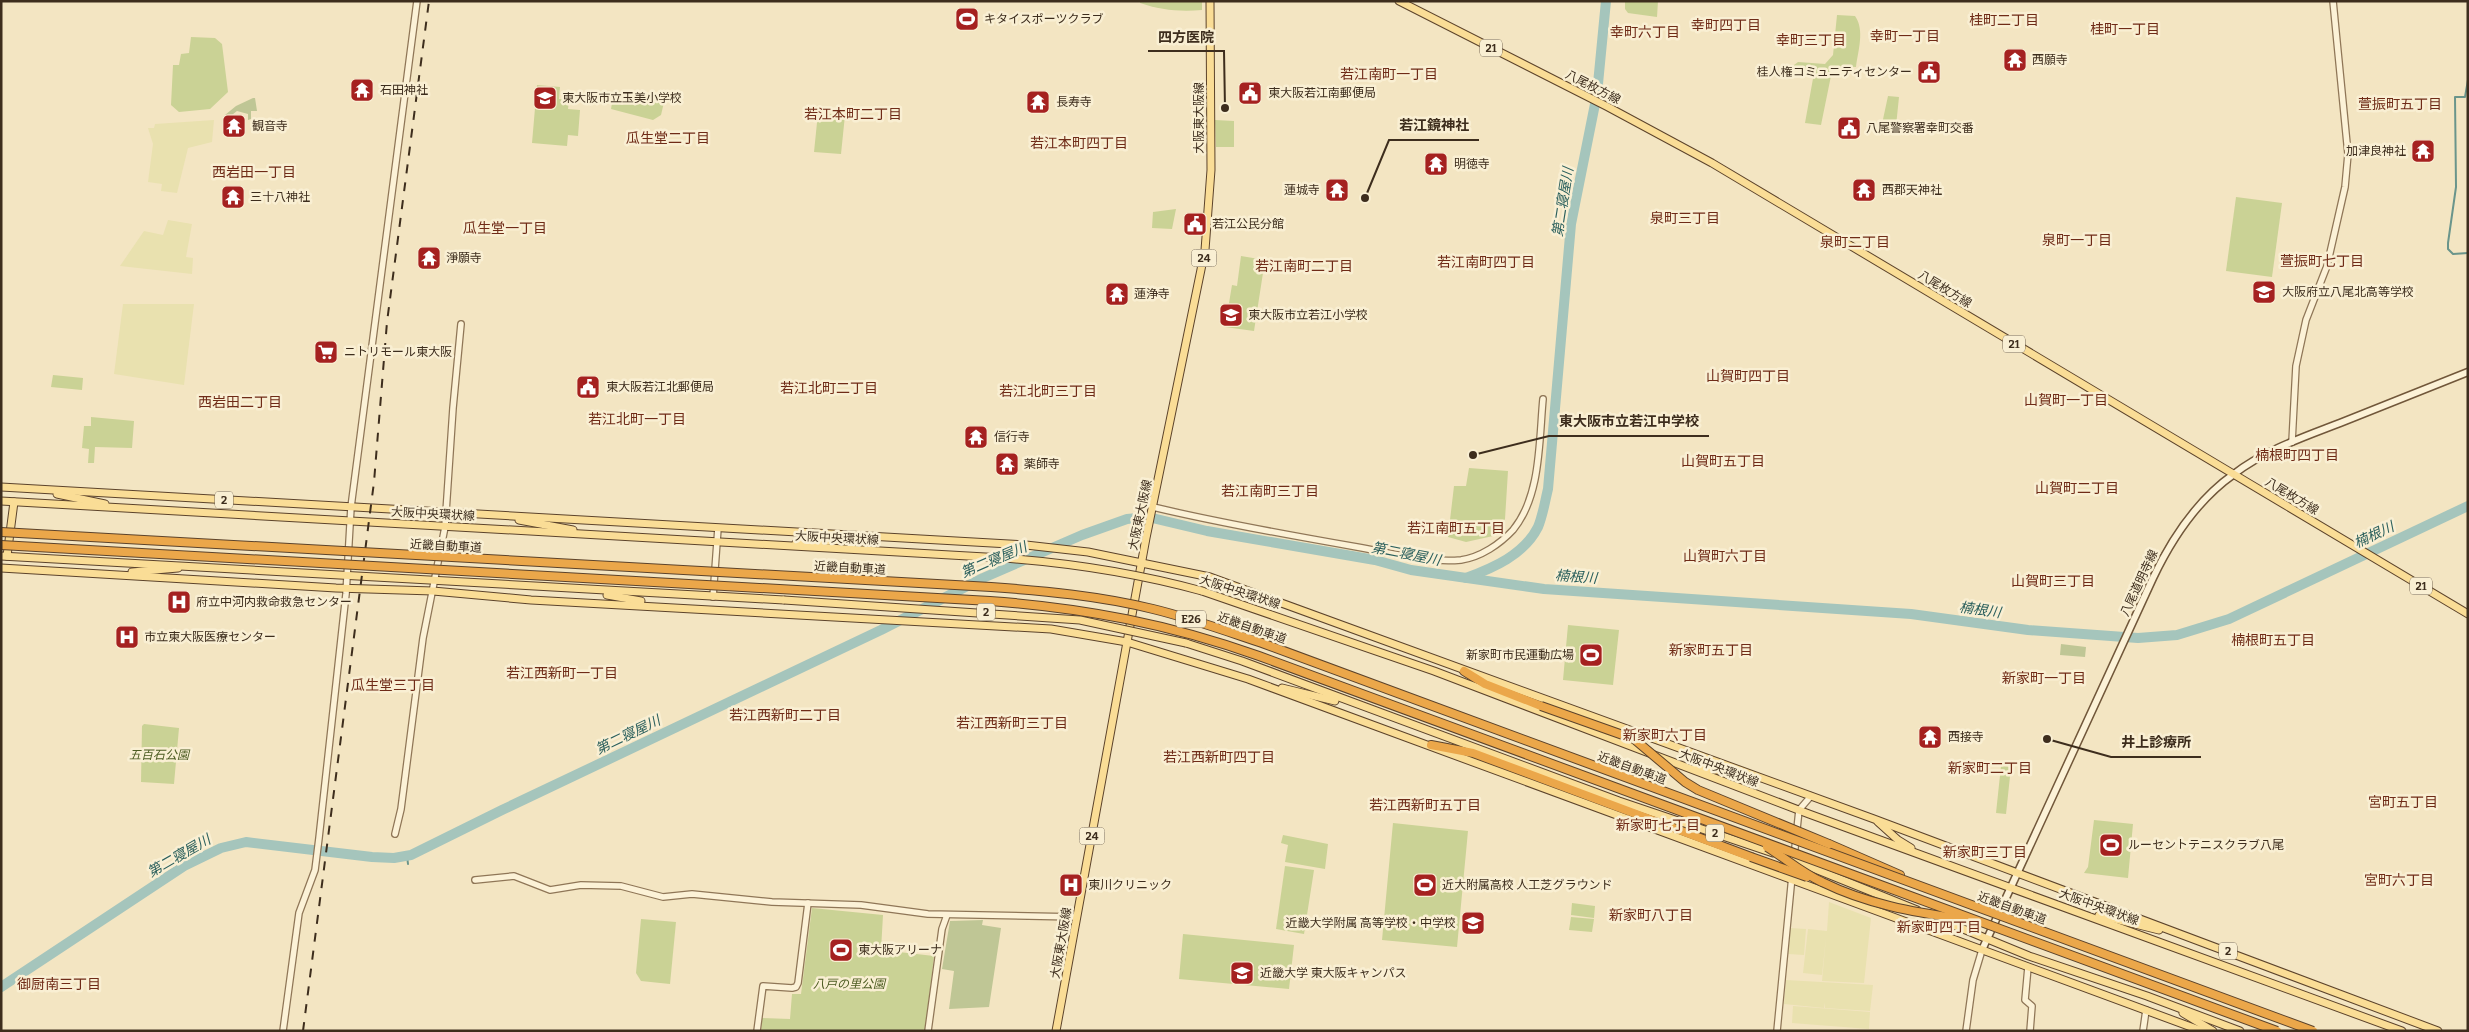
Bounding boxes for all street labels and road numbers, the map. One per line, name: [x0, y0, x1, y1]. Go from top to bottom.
road number: 21: [1480, 40, 1502, 56]
street label: 八尾枚方線: [1563, 67, 1623, 107]
street label: 大阪東大阪線: [1192, 82, 1206, 154]
road number: 24: [1192, 250, 1216, 266]
street label: 八尾枚方線: [1916, 268, 1974, 310]
road number: 21: [2003, 336, 2025, 352]
street label: 八尾枚方線: [2263, 475, 2321, 517]
street label: 大阪東大阪線: [1126, 478, 1154, 552]
road number: 2: [215, 492, 233, 508]
street label: 大阪中央環状線: [391, 505, 475, 523]
street label: 大阪中央環状線: [795, 529, 879, 547]
street label: 近畿自動車道: [410, 537, 482, 555]
street label: 八尾道明寺線: [2117, 547, 2161, 619]
street label: 近畿自動車道: [814, 559, 886, 577]
street label: 大阪中央環状線: [1198, 572, 1282, 612]
road number: 21: [2410, 578, 2432, 594]
road number: 2: [977, 604, 995, 620]
road number: E26: [1176, 610, 1206, 628]
street label: 近畿自動車道: [1216, 610, 1288, 646]
street label: 大阪中央環状線: [1677, 746, 1761, 790]
street label: 近畿自動車道: [1596, 749, 1668, 787]
road number: 2: [1706, 824, 1724, 841]
road number: 24: [1080, 828, 1104, 844]
street label: 大阪中央環状線: [2057, 886, 2141, 928]
street label: 近畿自動車道: [1976, 889, 2048, 927]
street label: 大阪東大阪線: [1048, 906, 1074, 980]
road number: 2: [2219, 942, 2237, 959]

